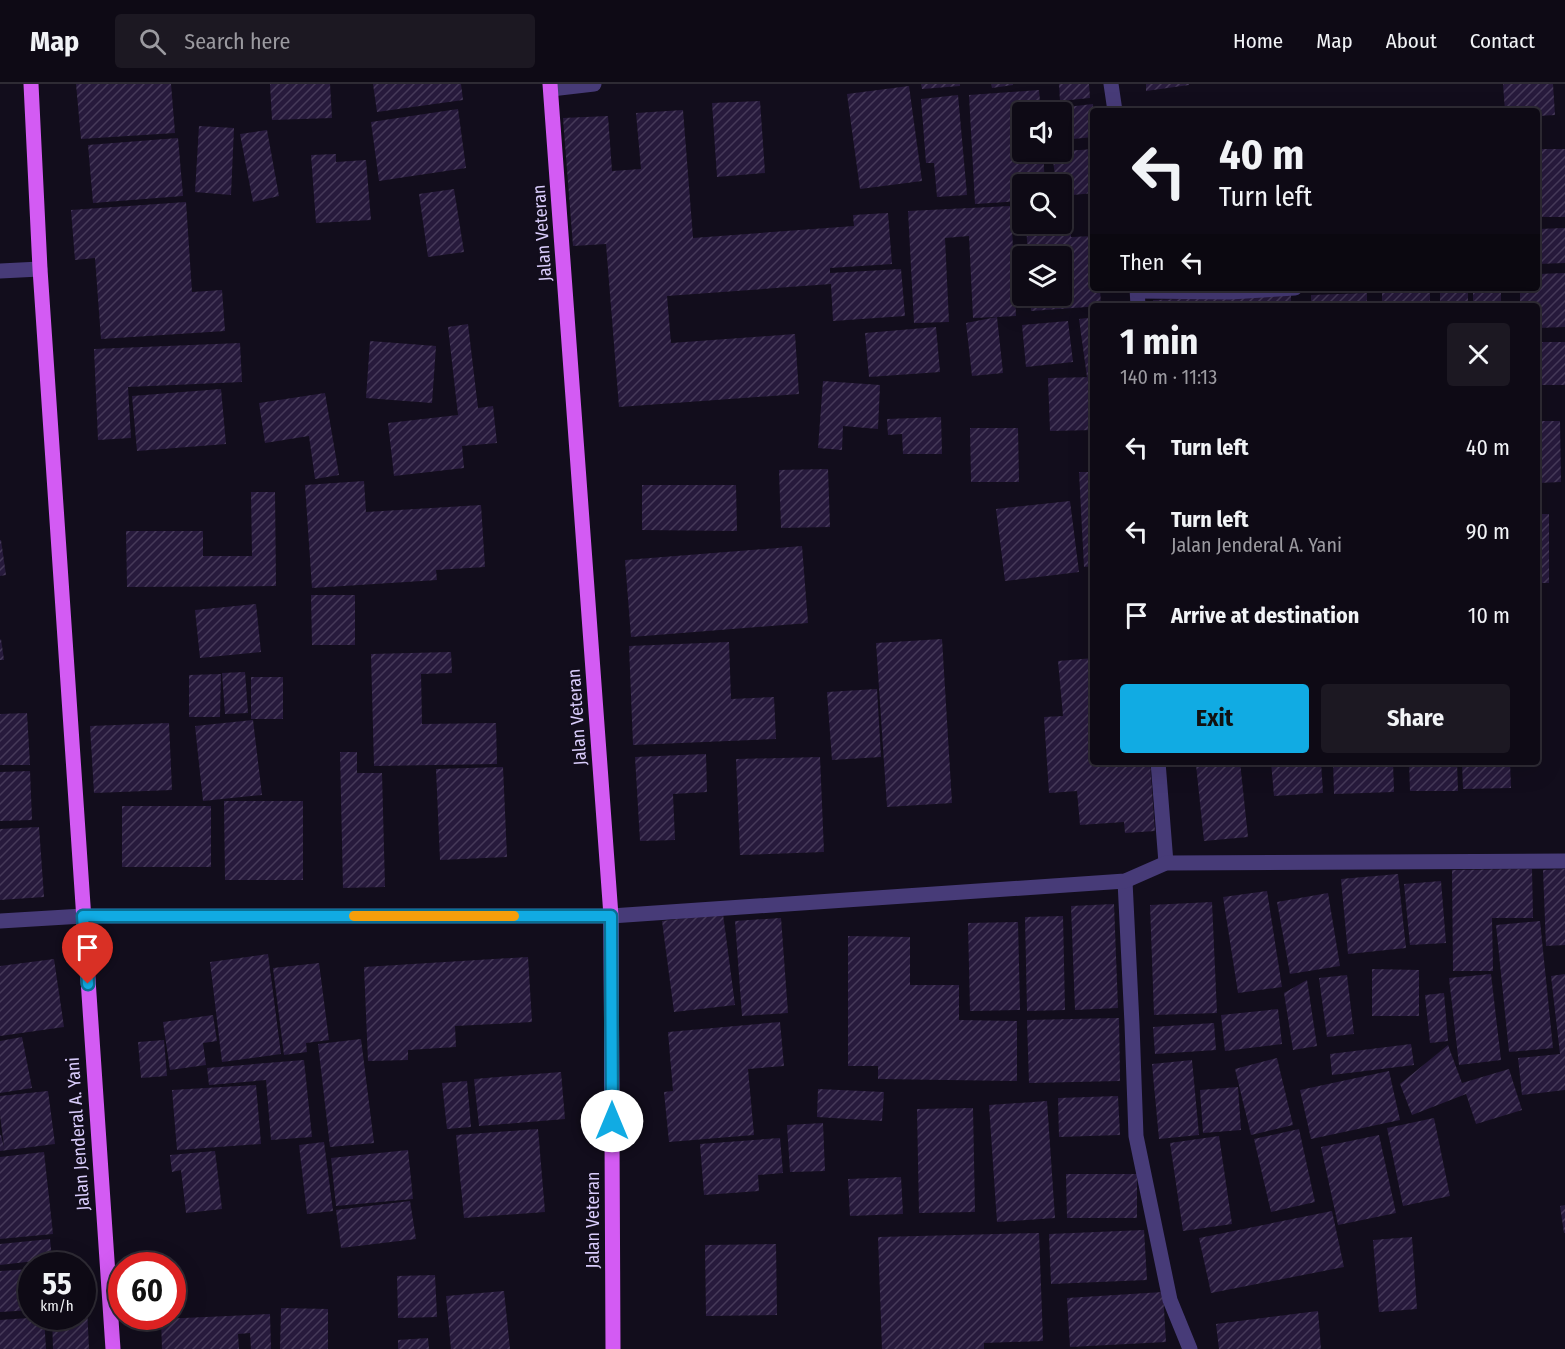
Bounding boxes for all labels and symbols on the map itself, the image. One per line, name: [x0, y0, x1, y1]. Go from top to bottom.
street label: Jalan Veteran: [528, 184, 556, 282]
street label: Jalan Veteran: [563, 668, 591, 766]
pin: [62, 922, 113, 984]
street label: Jalan Jenderal A. Yani: [62, 1056, 94, 1212]
position arrow: [580, 1089, 644, 1153]
street label: Jalan Veteran: [582, 1172, 604, 1268]
speed limit sign: 60: [108, 1252, 186, 1330]

